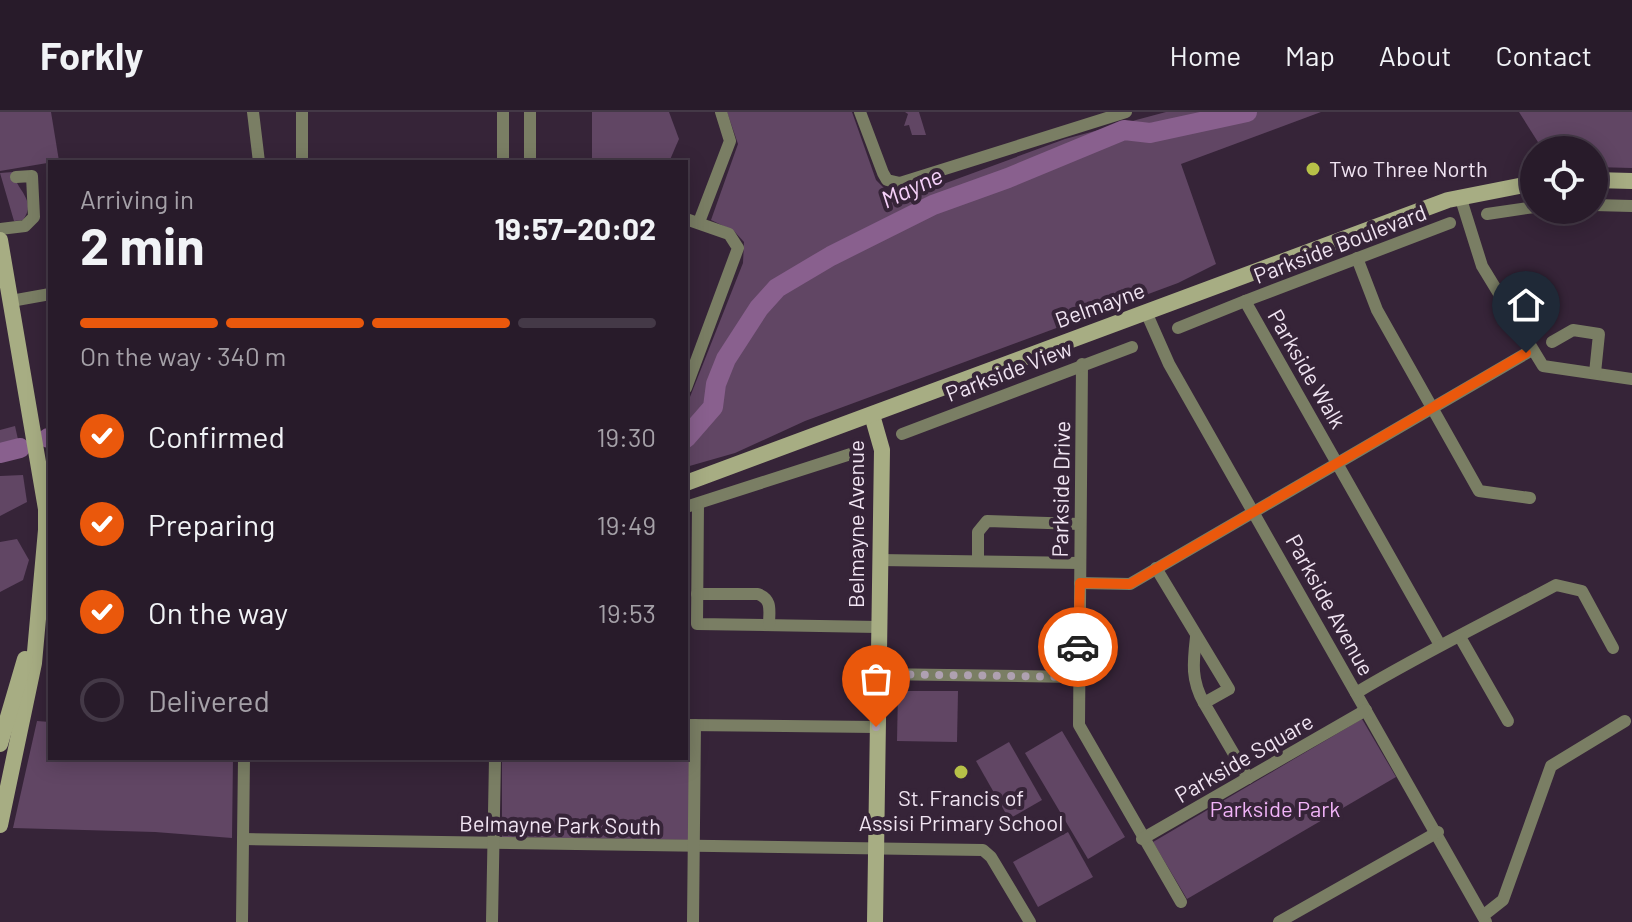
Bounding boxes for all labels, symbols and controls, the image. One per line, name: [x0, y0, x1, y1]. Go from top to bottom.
text: Forkly: [40, 32, 143, 78]
text: Home: [1170, 38, 1241, 72]
text: Map: [1285, 38, 1335, 72]
text: About: [1379, 38, 1451, 72]
text: Contact: [1495, 38, 1592, 72]
map controls: [1520, 136, 1608, 224]
button: locate: [1520, 136, 1608, 224]
place label: Two Three North: [1329, 155, 1488, 181]
water label: Mayne: [876, 160, 947, 213]
marker: Two Three North: [1304, 160, 1322, 178]
text: Arriving in: [80, 183, 194, 214]
street label: Parkside Boulevard: [1250, 198, 1430, 288]
text: 19:57–20:02: [494, 210, 656, 246]
text: 2 min: [80, 213, 205, 275]
pin: [1492, 271, 1560, 353]
street label: Belmayne: [1051, 276, 1148, 332]
icon: home: [1504, 283, 1548, 327]
street label: Parkside Walk: [1263, 304, 1352, 433]
street label: Parkside View: [942, 334, 1076, 406]
text: On the way · 340 m: [80, 340, 286, 371]
icon: check: [80, 414, 124, 458]
text: Confirmed: [148, 418, 285, 454]
text: 19:30: [596, 421, 656, 452]
street label: Parkside Drive: [1046, 421, 1074, 557]
street label: Belmayne Avenue: [842, 440, 868, 608]
icon: check: [80, 502, 124, 546]
text: Preparing: [148, 506, 275, 542]
text: 19:49: [597, 509, 656, 540]
street label: Parkside Avenue: [1281, 529, 1380, 680]
icon: check: [80, 590, 124, 634]
text: On the way: [148, 594, 288, 630]
text: 19:53: [598, 597, 656, 628]
courier: [1038, 607, 1118, 687]
icon: car: [1056, 625, 1100, 669]
pin: [842, 645, 910, 727]
icon: bag: [854, 657, 898, 701]
text: Delivered: [148, 682, 270, 718]
street label: Parkside Square: [1170, 707, 1317, 807]
marker: St. Francis of Assisi Primary School: [952, 763, 970, 781]
place label: St. Francis of Assisi Primary School: [859, 784, 1063, 835]
park label: Parkside Park: [1210, 795, 1340, 821]
street label: Belmayne Park South: [459, 809, 661, 839]

